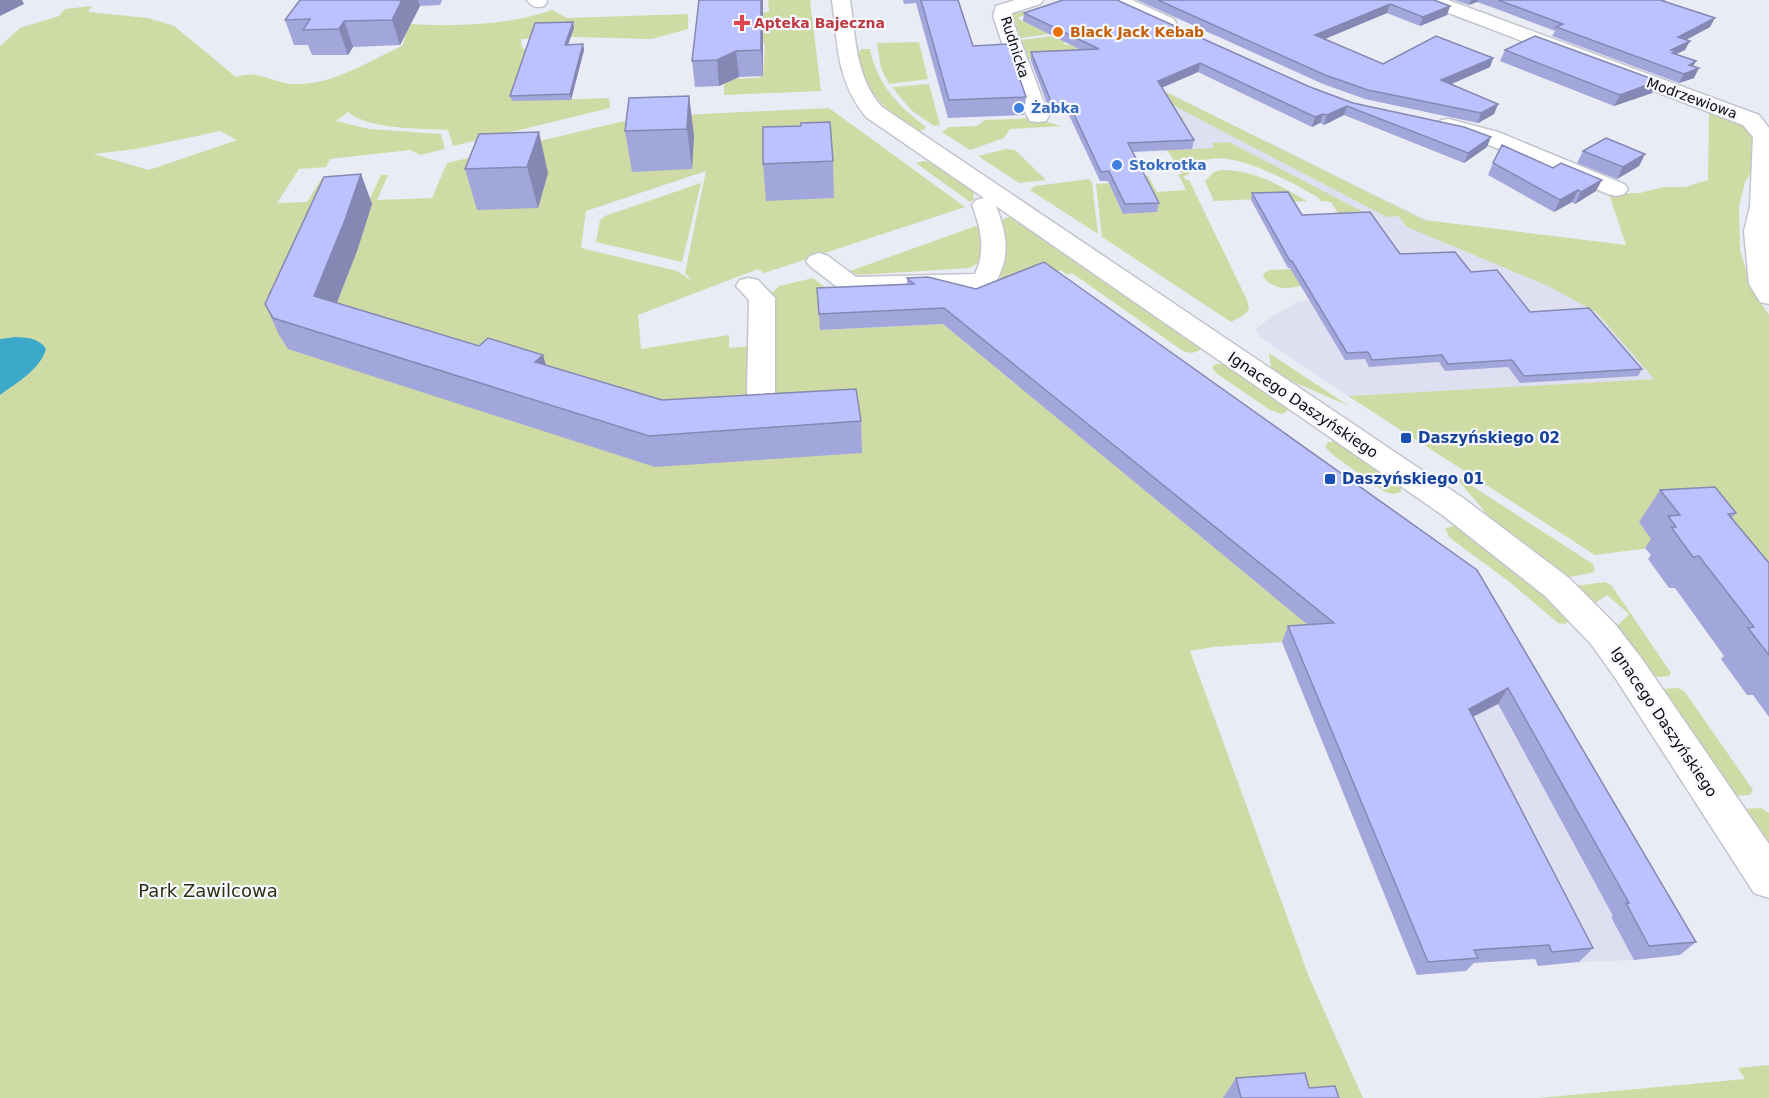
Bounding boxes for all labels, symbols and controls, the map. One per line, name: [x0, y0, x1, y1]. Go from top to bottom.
street label: Rudnicka: [998, 14, 1032, 80]
place label: Apteka Bajeczna: [754, 15, 885, 31]
marker: Apteka Bajeczna: [735, 16, 749, 30]
place label: Black Jack Kebab: [1070, 24, 1204, 40]
marker: Black Jack Kebab: [1051, 25, 1065, 39]
street label: Modrzewiowa: [1645, 74, 1739, 122]
place label: Żabka: [1031, 100, 1079, 116]
marker: Żabka: [1012, 101, 1026, 115]
place label: Stokrotka: [1129, 157, 1207, 173]
marker: Stokrotka: [1110, 158, 1124, 172]
street label: Ignacego Daszyńskiego: [1225, 348, 1381, 462]
place label: Daszyńskiego 02: [1418, 429, 1560, 447]
marker: Daszyńskiego 02: [1399, 431, 1413, 445]
place label: Daszyńskiego 01: [1342, 470, 1484, 488]
marker: Daszyńskiego 01: [1323, 472, 1337, 486]
street label: Ignacego Daszyńskiego: [1607, 644, 1721, 800]
park label: Park Zawilcowa: [138, 880, 278, 901]

